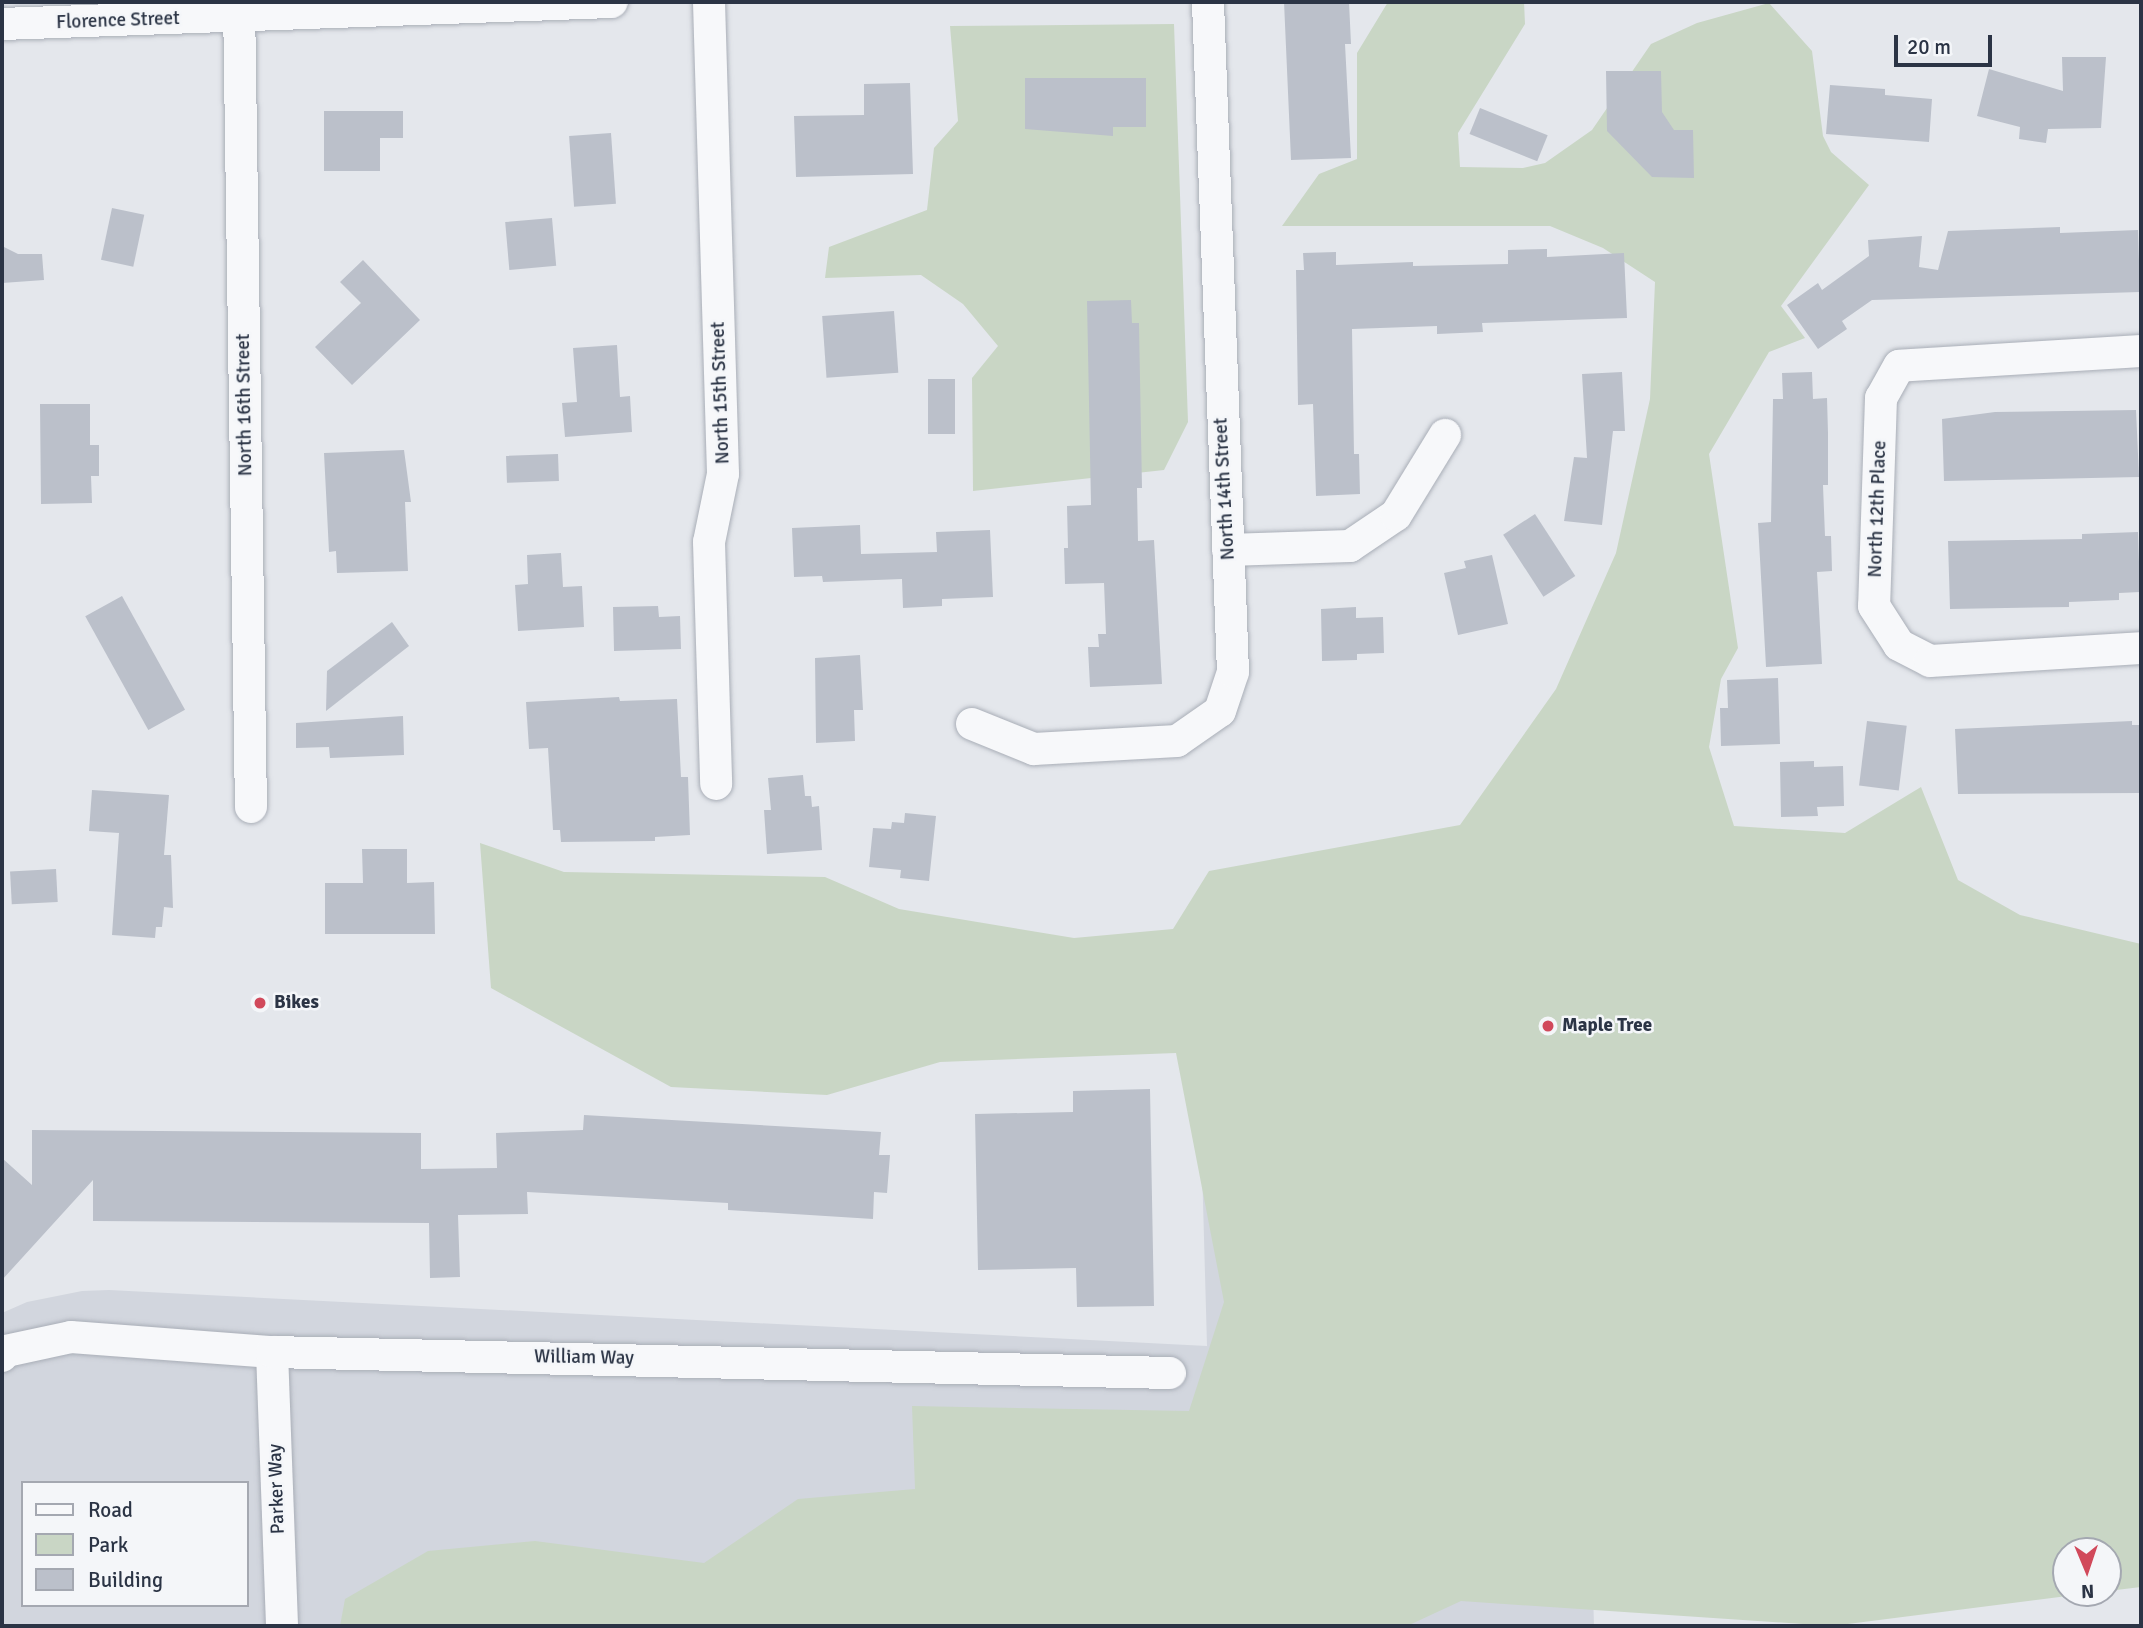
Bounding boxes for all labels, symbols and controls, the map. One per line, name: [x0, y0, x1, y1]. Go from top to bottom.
street label: Florence Street: [56, 7, 180, 35]
scale bar: [1898, 21, 1996, 65]
text: 20 m: [1907, 34, 1951, 60]
street label: North 15th Street: [707, 321, 735, 465]
street label: North 16th Street: [232, 334, 258, 476]
street label: North 14th Street: [1210, 417, 1240, 561]
street label: North 12th Place: [1864, 440, 1892, 578]
place label: Bikes: [274, 992, 319, 1014]
marker: Bikes: [252, 995, 268, 1011]
place label: Maple Tree: [1562, 1015, 1652, 1037]
marker: Maple Tree: [1540, 1018, 1556, 1034]
street label: William Way: [534, 1346, 634, 1370]
street label: Parker Way: [264, 1443, 290, 1535]
legend: [21, 1481, 248, 1607]
text: Road: [88, 1497, 133, 1523]
text: Park: [88, 1532, 128, 1558]
north arrow: [2052, 1537, 2122, 1607]
text: Building: [88, 1567, 163, 1593]
text: N: [2081, 1579, 2095, 1603]

